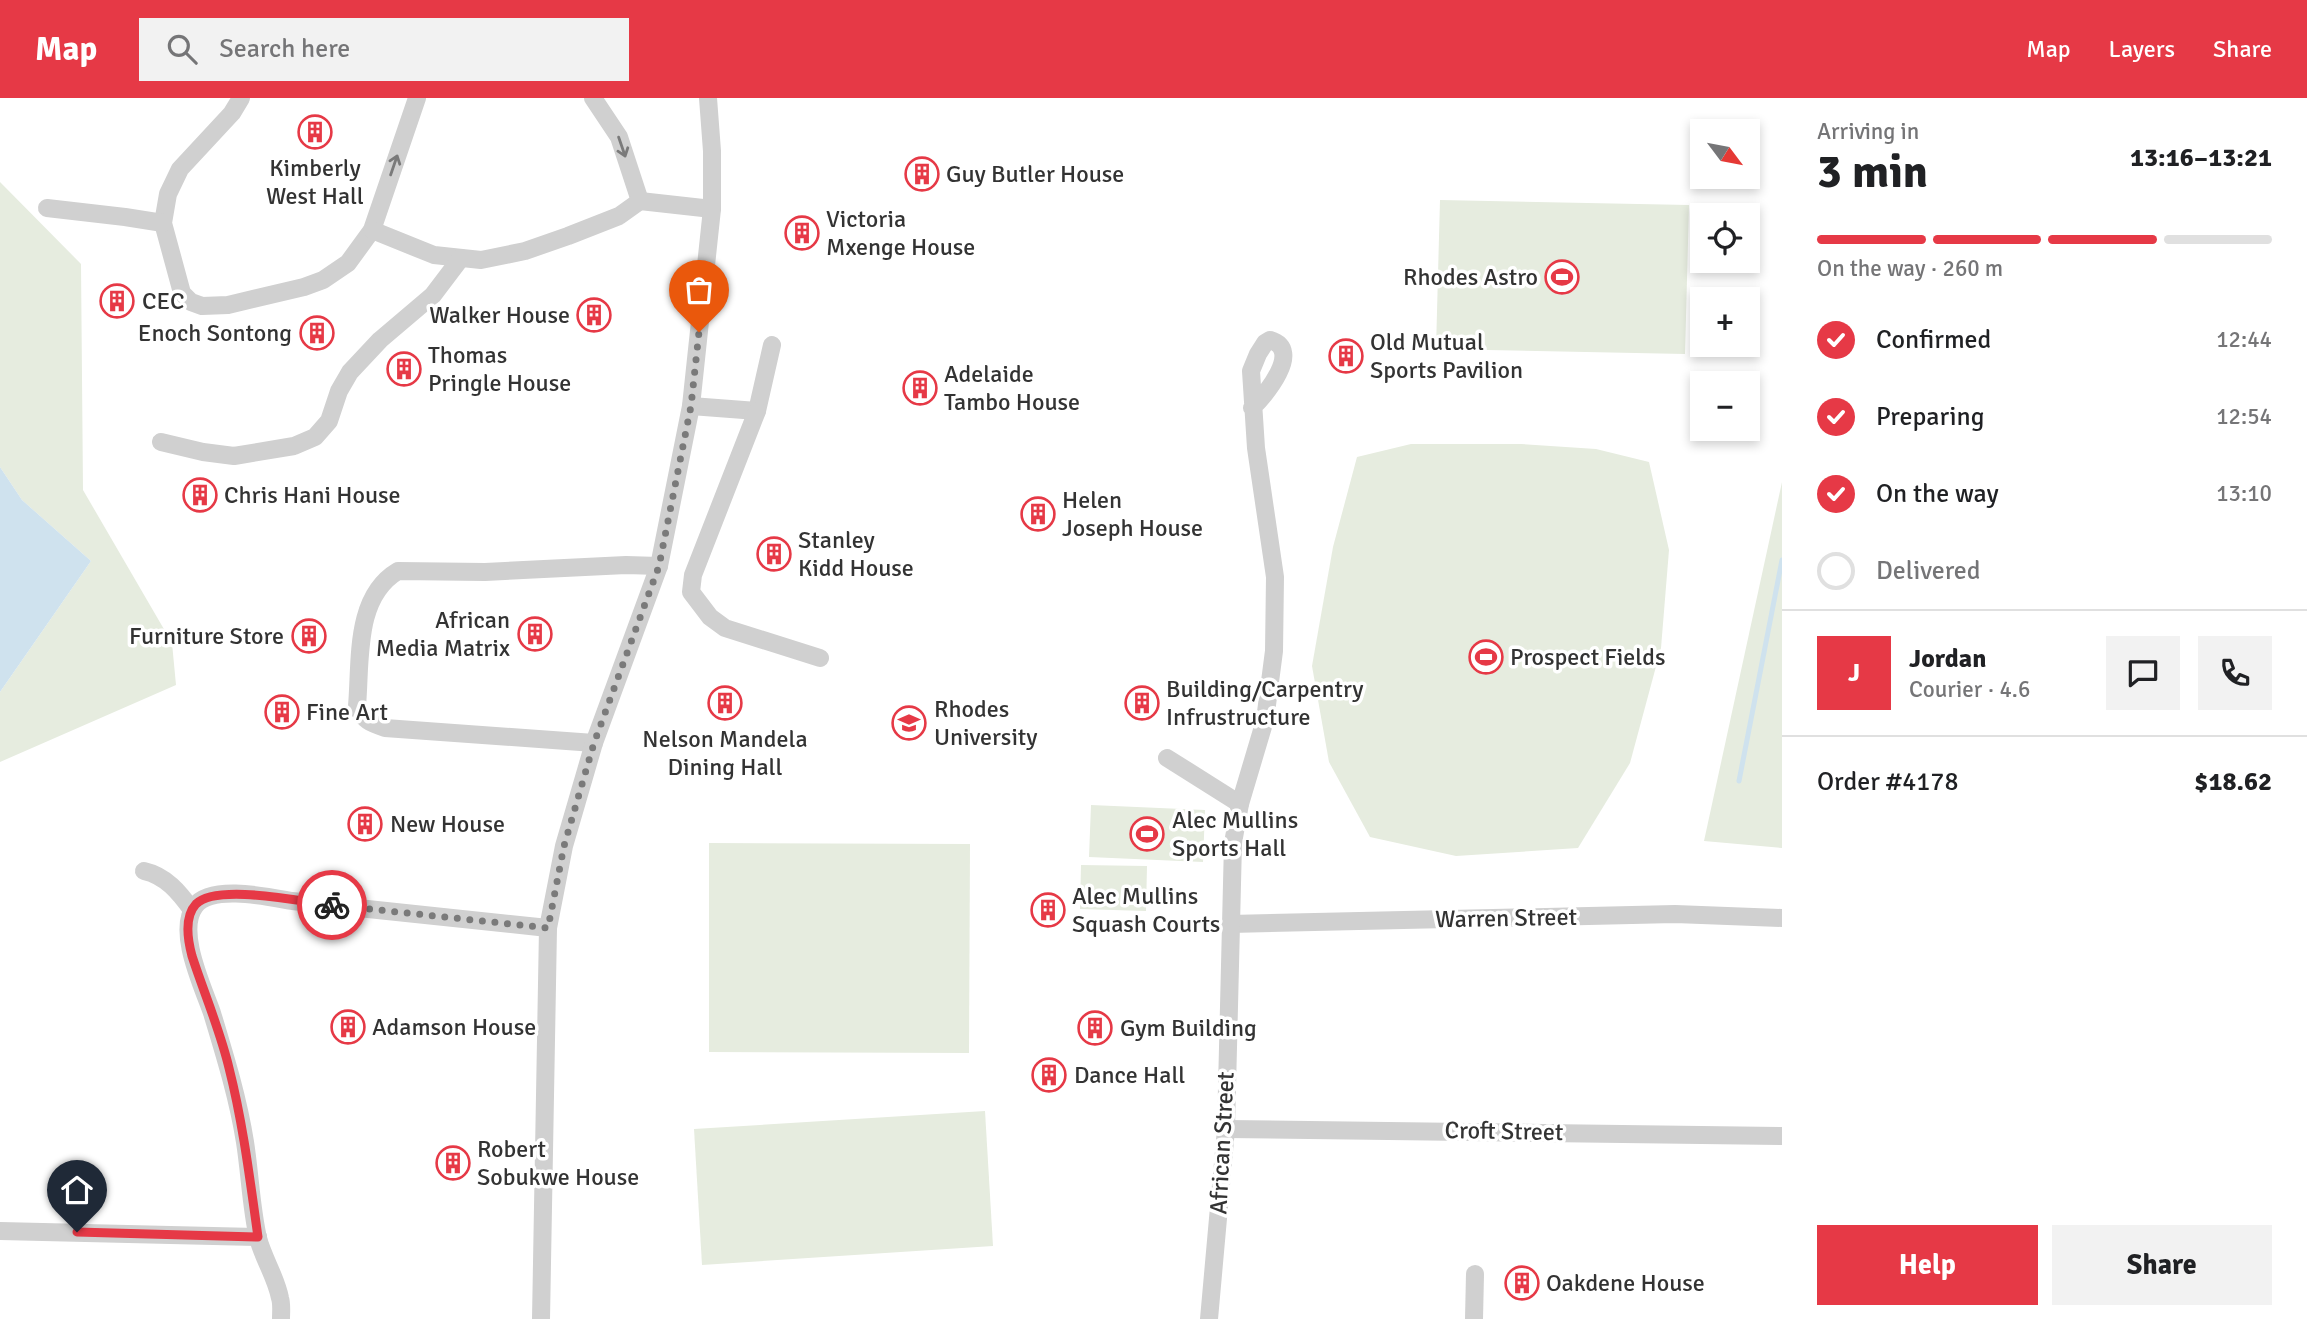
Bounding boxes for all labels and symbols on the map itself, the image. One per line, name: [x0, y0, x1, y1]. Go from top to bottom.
building icon: Kimberly West Hall: [296, 113, 334, 151]
north arrow: [1690, 119, 1760, 189]
one-way arrow: [617, 136, 629, 158]
place label: Kimberly West Hall: [266, 153, 364, 211]
one-way arrow: [388, 154, 401, 176]
building icon: Guy Butler House: [903, 155, 941, 193]
place label: Guy Butler House: [946, 159, 1124, 189]
place label: Victoria Mxenge House: [826, 204, 975, 262]
building icon: Victoria Mxenge House: [783, 214, 821, 252]
sports icon: Rhodes Astro: [1543, 258, 1581, 296]
pin: [669, 260, 729, 332]
place label: Rhodes Astro: [1403, 262, 1538, 292]
building icon: CEC: [98, 282, 136, 320]
place label: CEC: [142, 286, 184, 316]
building icon: Walker House: [575, 296, 613, 334]
place label: Walker House: [429, 300, 570, 330]
building icon: Enoch Sontong: [298, 314, 336, 352]
place label: Enoch Sontong: [138, 318, 292, 348]
place label: Old Mutual Sports Pavilion: [1370, 327, 1523, 385]
building icon: Old Mutual Sports Pavilion: [1327, 337, 1365, 375]
place label: Thomas Pringle House: [428, 340, 571, 398]
building icon: Thomas Pringle House: [385, 350, 423, 388]
place label: Adelaide Tambo House: [944, 359, 1080, 417]
building icon: Adelaide Tambo House: [901, 369, 939, 407]
building icon: Chris Hani House: [181, 476, 219, 514]
place label: Chris Hani House: [224, 480, 401, 510]
place label: Helen Joseph House: [1062, 485, 1203, 543]
building icon: Helen Joseph House: [1019, 495, 1057, 533]
place label: Stanley Kidd House: [798, 525, 914, 583]
building icon: Stanley Kidd House: [755, 535, 793, 573]
place label: African Media Matrix: [376, 605, 510, 663]
building icon: African Media Matrix: [516, 615, 554, 653]
building icon: Furniture Store: [290, 617, 328, 655]
place label: Furniture Store: [129, 621, 284, 651]
sports icon: Prospect Fields: [1467, 638, 1505, 676]
place label: Prospect Fields: [1510, 642, 1665, 672]
place label: Building/Carpentry Infrustructure: [1166, 674, 1364, 732]
building icon: Nelson Mandela Dining Hall: [706, 684, 744, 722]
building icon: Building/Carpentry Infrustructure: [1123, 684, 1161, 722]
building icon: Fine Art: [263, 693, 301, 731]
place label: Rhodes University: [934, 694, 1038, 752]
place label: Fine Art: [306, 697, 388, 727]
school or university icon: Rhodes University: [890, 704, 928, 742]
place label: Nelson Mandela Dining Hall: [642, 724, 808, 782]
building icon: New House: [346, 805, 384, 843]
place label: Alec Mullins Sports Hall: [1172, 805, 1298, 863]
place label: New House: [390, 809, 505, 839]
sports icon: Alec Mullins Sports Hall: [1128, 815, 1166, 853]
courier: [297, 870, 367, 940]
place label: Alec Mullins Squash Courts: [1072, 881, 1220, 939]
building icon: Alec Mullins Squash Courts: [1029, 891, 1067, 929]
street label: Warren Street: [1435, 902, 1577, 934]
building icon: Adamson House: [329, 1008, 367, 1046]
building icon: Gym Building: [1076, 1009, 1114, 1047]
place label: Adamson House: [372, 1012, 536, 1042]
place label: Gym Building: [1120, 1013, 1257, 1043]
building icon: Dance Hall: [1030, 1056, 1068, 1094]
place label: Dance Hall: [1074, 1060, 1185, 1090]
street label: African Street: [1203, 1071, 1241, 1215]
street label: Croft Street: [1444, 1115, 1564, 1147]
place label: Robert Sobukwe House: [477, 1134, 639, 1192]
building icon: Robert Sobukwe House: [434, 1144, 472, 1182]
pin: [47, 1160, 107, 1232]
building icon: Oakdene House: [1503, 1264, 1541, 1302]
place label: Oakdene House: [1546, 1268, 1705, 1298]

